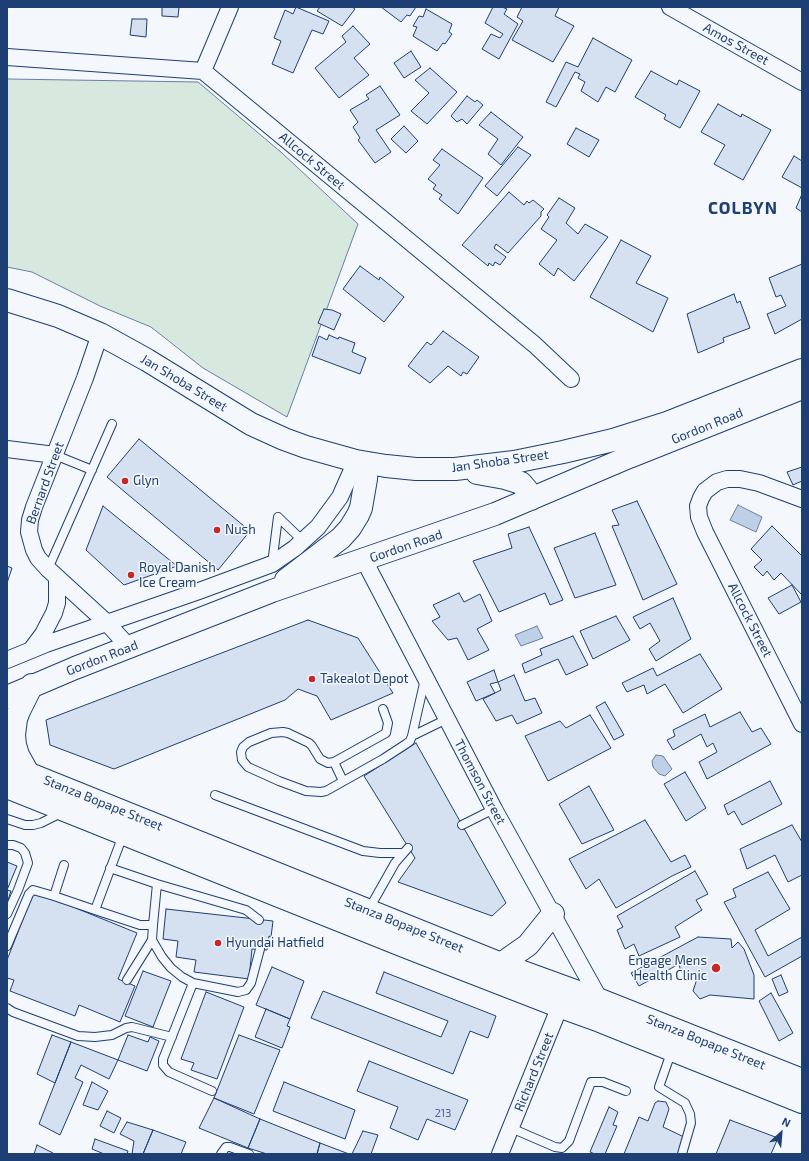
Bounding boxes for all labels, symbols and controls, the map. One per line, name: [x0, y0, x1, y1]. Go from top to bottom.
street label: Amos Street: [701, 20, 771, 68]
street label: Allcock Street: [276, 129, 348, 193]
district label: COLBYN: [708, 198, 778, 218]
street label: Jan Shoba Street: [138, 351, 230, 415]
street label: Gordon Road: [669, 405, 745, 447]
street label: Bernard Street: [23, 440, 67, 526]
street label: Jan Shoba Street: [450, 446, 550, 476]
place label: Glyn: [133, 473, 159, 489]
marker: Glyn: [120, 476, 130, 486]
place label: Nush: [225, 522, 256, 538]
marker: Nush: [212, 525, 222, 535]
street label: Gordon Road: [368, 526, 444, 566]
place label: Royal Danish Ice Cream: [139, 560, 216, 591]
marker: Royal Danish Ice Cream: [126, 570, 136, 580]
street label: Allcock Street: [725, 580, 775, 660]
street label: Gordon Road: [64, 637, 140, 679]
place label: Takealot Depot: [320, 671, 409, 687]
marker: Takealot Depot: [307, 674, 317, 684]
street label: Thomson Street: [451, 737, 509, 827]
street label: Stanza Bopape Street: [41, 772, 165, 834]
street label: Stanza Bopape Street: [342, 894, 466, 956]
place label: Hyundai Hatfield: [226, 935, 324, 951]
marker: Hyundai Hatfield: [213, 938, 223, 948]
place label: Engage Mens Health Clinic: [628, 953, 707, 984]
marker: Engage Mens Health Clinic: [710, 962, 722, 974]
street label: Stanza Bopape Street: [644, 1011, 768, 1073]
street label: Richard Street: [511, 1030, 557, 1114]
house number: 213: [435, 1106, 451, 1120]
north arrow: [761, 1113, 801, 1153]
text: N: [780, 1114, 793, 1129]

